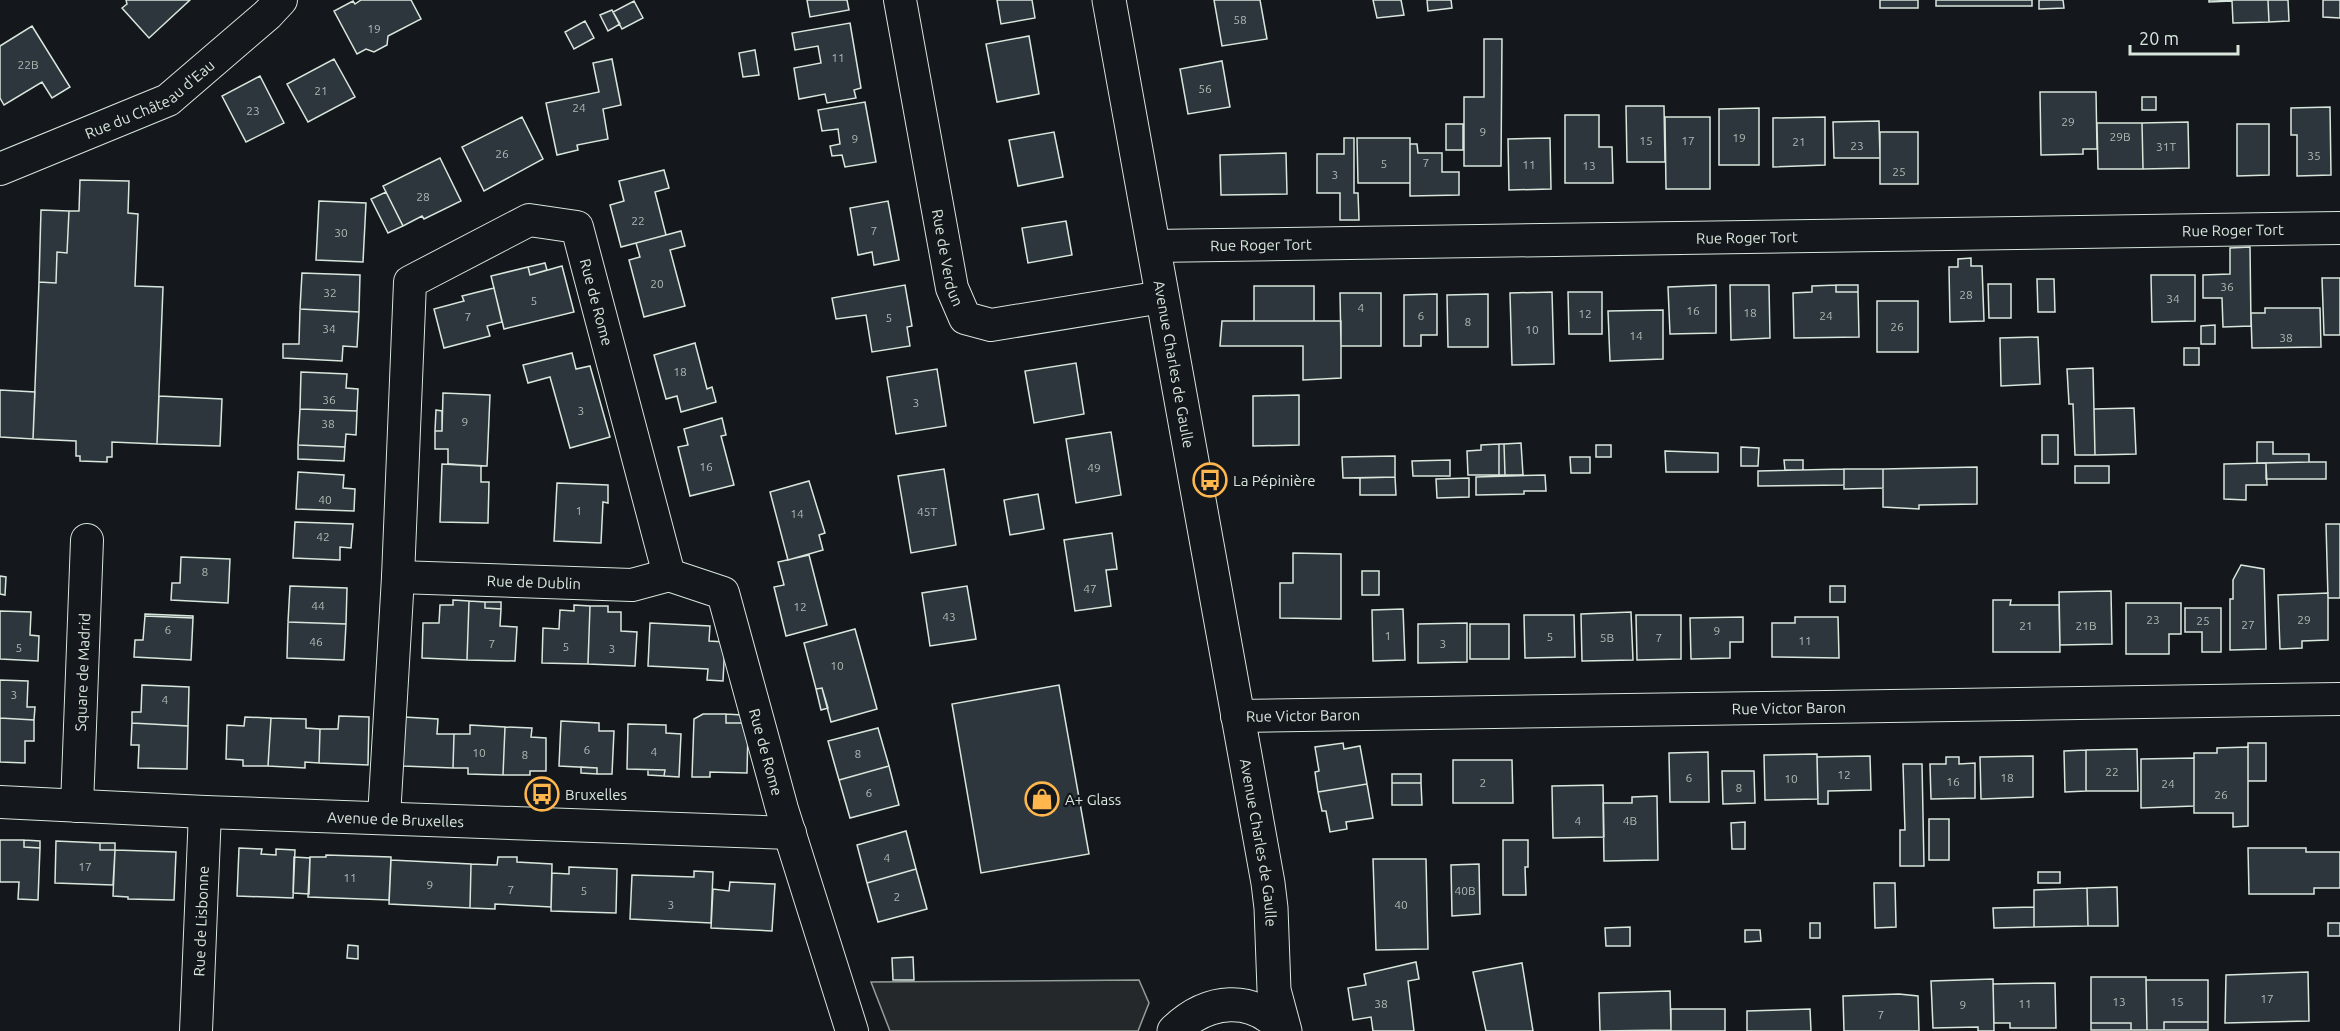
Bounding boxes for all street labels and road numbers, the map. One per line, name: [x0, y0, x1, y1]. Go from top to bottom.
street label: Rue du Château d'Eau: [82, 56, 217, 142]
street label: Rue de Verdun: [929, 208, 967, 309]
street label: Rue Roger Tort: [2182, 220, 2284, 239]
street label: Rue Roger Tort: [1696, 228, 1798, 246]
street label: Rue Roger Tort: [1210, 235, 1312, 254]
street label: Rue de Rome: [577, 257, 617, 348]
street label: Avenue Charles de Gaulle: [1151, 279, 1198, 449]
street label: Rue de Dublin: [487, 572, 581, 592]
street label: Square de Madrid: [71, 613, 93, 732]
street label: Rue Victor Baron: [1732, 698, 1846, 717]
street label: Rue Victor Baron: [1246, 706, 1360, 724]
street label: Rue de Rome: [746, 707, 786, 797]
street label: Avenue Charles de Gaulle: [1237, 757, 1280, 927]
street label: Avenue de Bruxelles: [327, 808, 464, 830]
street label: Rue de Lisbonne: [190, 865, 211, 977]

